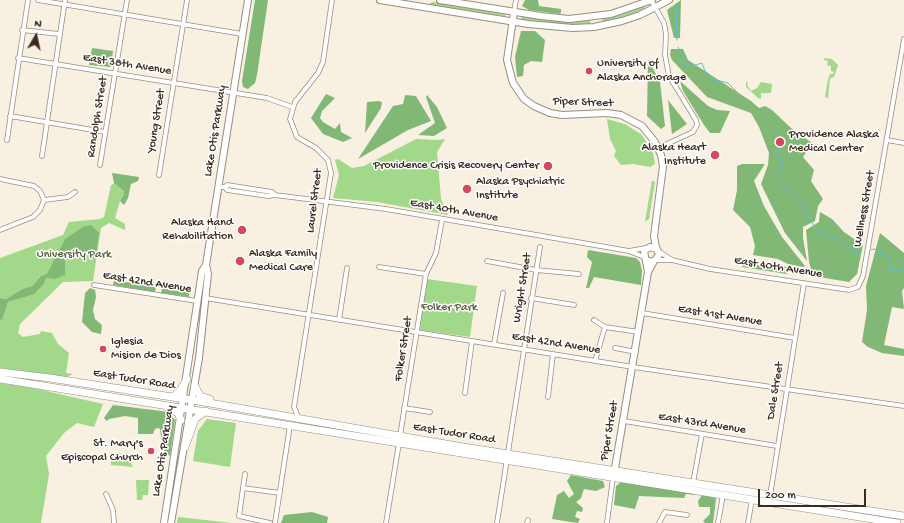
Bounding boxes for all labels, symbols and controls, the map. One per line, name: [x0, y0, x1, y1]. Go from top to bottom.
north arrow: [16, 16, 56, 56]
text: N: [33, 18, 42, 31]
street label: East 38th Avenue: [82, 51, 172, 79]
place label: University of Alaska Anchorage: [597, 57, 686, 85]
marker: University of Alaska Anchorage: [584, 66, 594, 76]
street label: Randolph Street: [84, 76, 112, 158]
street label: Lake Otis Parkway: [202, 84, 230, 178]
street label: Young Street: [145, 88, 169, 154]
street label: Piper Street: [553, 95, 613, 111]
place label: Providence Alaska Medical Center: [789, 128, 879, 156]
marker: Providence Alaska Medical Center: [774, 136, 786, 148]
place label: Alaska Heart Institute: [641, 141, 706, 169]
marker: Alaska Heart Institute: [709, 149, 721, 161]
place label: Providence Crisis Recovery Center: [373, 159, 539, 173]
marker: Providence Crisis Recovery Center: [542, 160, 554, 172]
street label: Laurel Street: [304, 168, 326, 234]
street label: Wellness Street: [851, 170, 879, 248]
place label: Alaska Psychiatric Institute: [476, 175, 564, 203]
marker: Alaska Psychiatric Institute: [461, 183, 473, 195]
street label: East 40th Avenue: [409, 196, 499, 226]
place label: Alaska Hand Rehabilitation: [162, 216, 233, 244]
marker: Alaska Hand Rehabilitation: [236, 224, 248, 236]
place label: Alaska Family Medical Care: [249, 247, 317, 275]
park label: University Park: [37, 248, 111, 262]
street label: Wright Street: [510, 252, 536, 324]
street label: East 40th Avenue: [733, 254, 823, 282]
marker: Alaska Family Medical Care: [234, 255, 246, 267]
street label: East 42nd Avenue: [102, 269, 192, 297]
park label: Folker Park: [421, 301, 477, 315]
street label: East 41st Avenue: [677, 302, 763, 330]
street label: Folker Street: [392, 315, 416, 383]
street label: East 42nd Avenue: [511, 330, 601, 358]
place label: Iglesia Mision de Dios: [111, 335, 181, 363]
marker: Iglesia Mision de Dios: [98, 344, 108, 354]
street label: Dale Street: [764, 361, 788, 421]
street label: East Tudor Road: [92, 366, 176, 394]
street label: Piper Street: [598, 400, 622, 462]
street label: Lake Otis Parkway: [150, 404, 178, 498]
street label: East 43rd Avenue: [657, 410, 747, 438]
street label: East Tudor Road: [412, 420, 496, 448]
place label: St. Mary's Episcopal Church: [61, 437, 143, 465]
marker: St. Mary's Episcopal Church: [146, 446, 156, 456]
scale bar: [760, 481, 868, 507]
text: 200 m: [765, 489, 796, 503]

